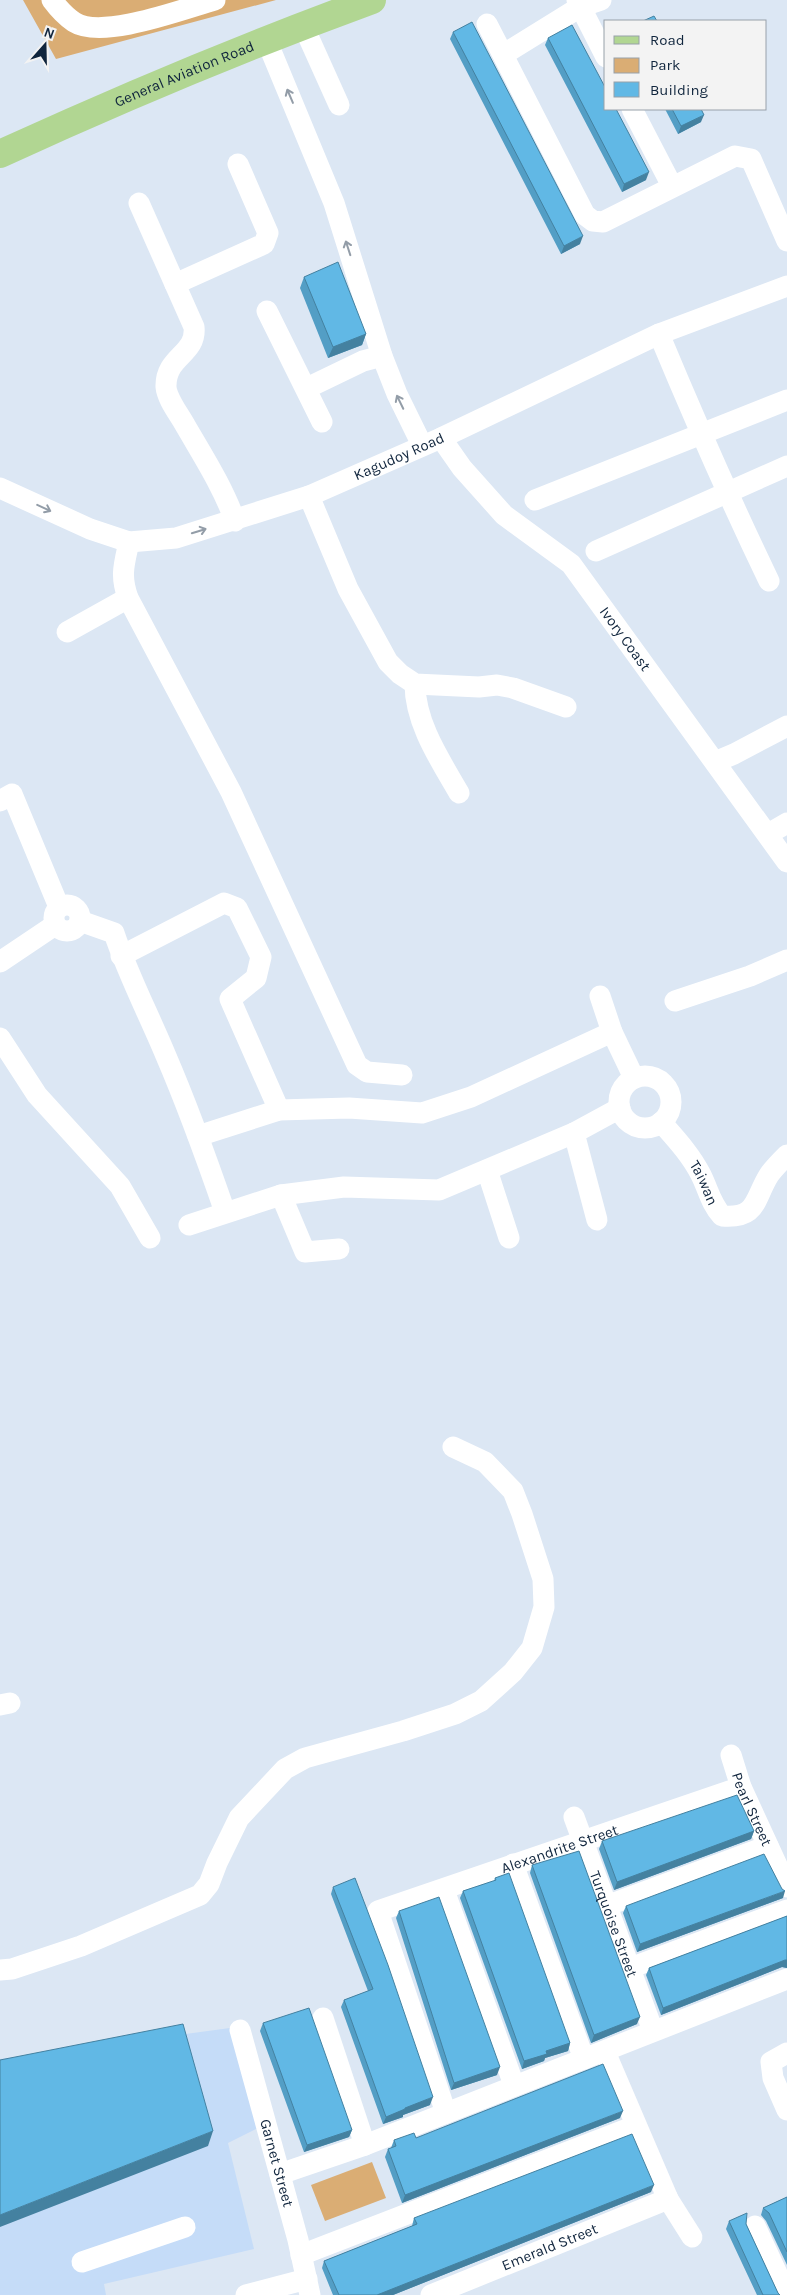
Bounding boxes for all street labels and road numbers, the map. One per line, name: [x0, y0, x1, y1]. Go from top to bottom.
street label: General Aviation Road: [112, 37, 257, 111]
street label: Kagudoy Road: [351, 429, 447, 484]
street label: Ivory Coast: [596, 603, 655, 675]
street label: Taiwan: [686, 1157, 722, 1208]
street label: Pearl Street: [728, 1770, 776, 1849]
street label: Alexandrite Street: [499, 1821, 621, 1877]
street label: Turquoise Street: [586, 1868, 641, 1980]
street label: Garnet Street: [256, 2117, 298, 2209]
street label: Emerald Street: [499, 2219, 601, 2274]

